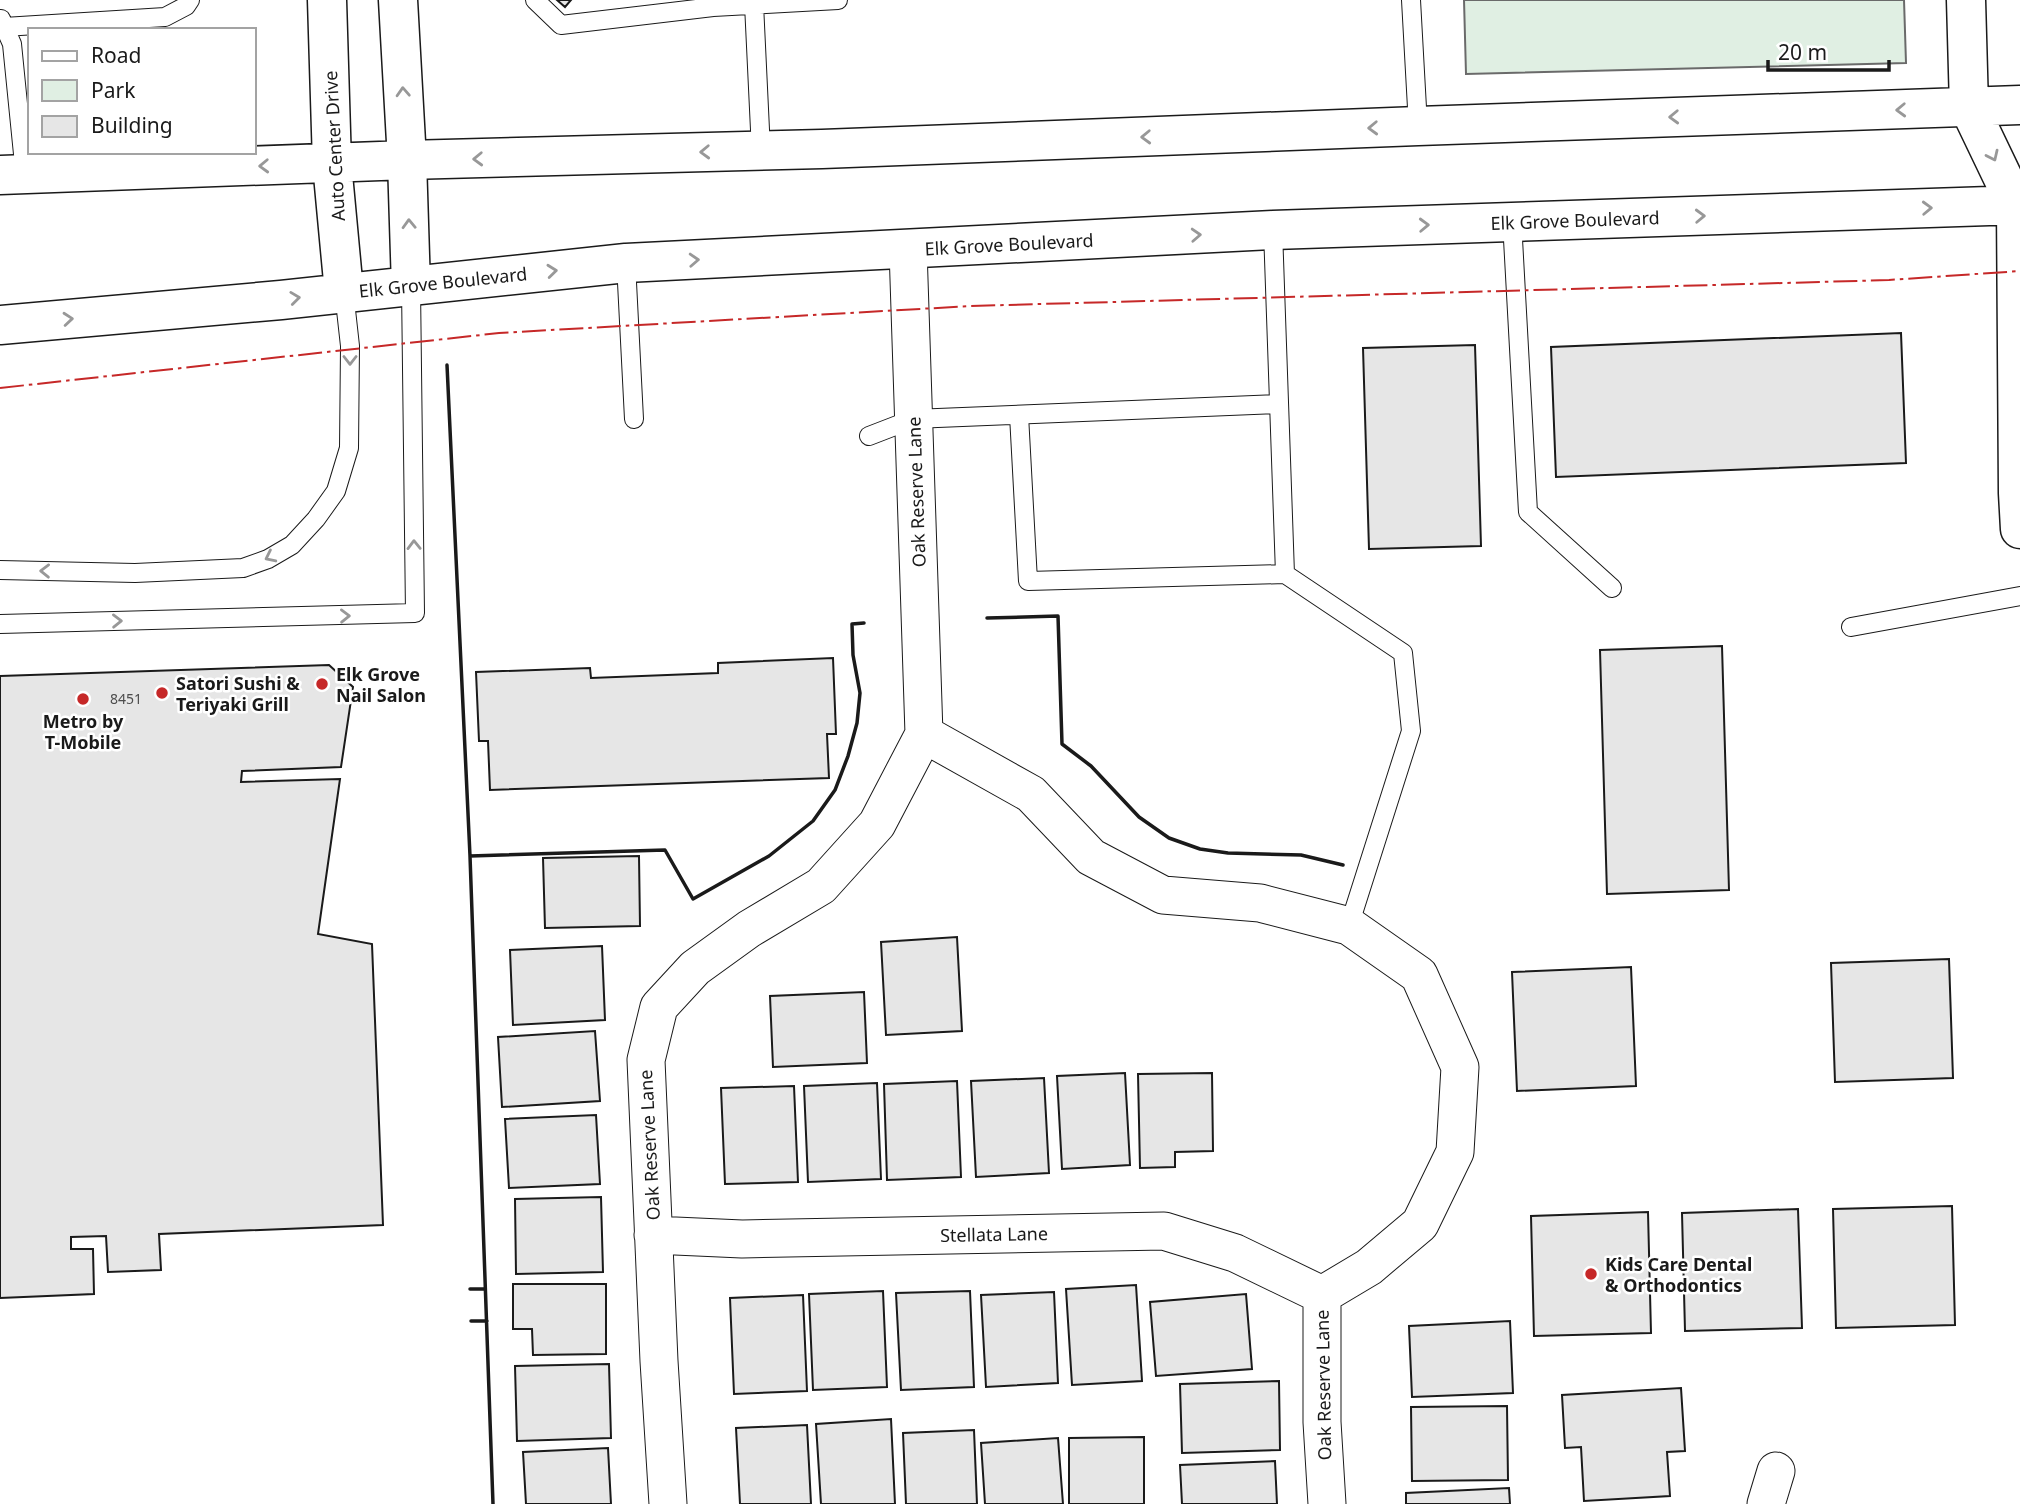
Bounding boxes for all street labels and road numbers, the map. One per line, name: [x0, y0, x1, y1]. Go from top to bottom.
street label: Auto Center Drive: [318, 70, 350, 222]
street label: Elk Grove Boulevard: [1490, 205, 1660, 235]
street label: Elk Grove Boulevard: [924, 228, 1094, 260]
street label: Elk Grove Boulevard: [358, 261, 528, 303]
street label: Oak Reserve Lane: [901, 416, 931, 568]
street label: Oak Reserve Lane: [633, 1069, 665, 1221]
street label: Stellata Lane: [940, 1221, 1048, 1247]
street label: Oak Reserve Lane: [1310, 1309, 1336, 1461]

